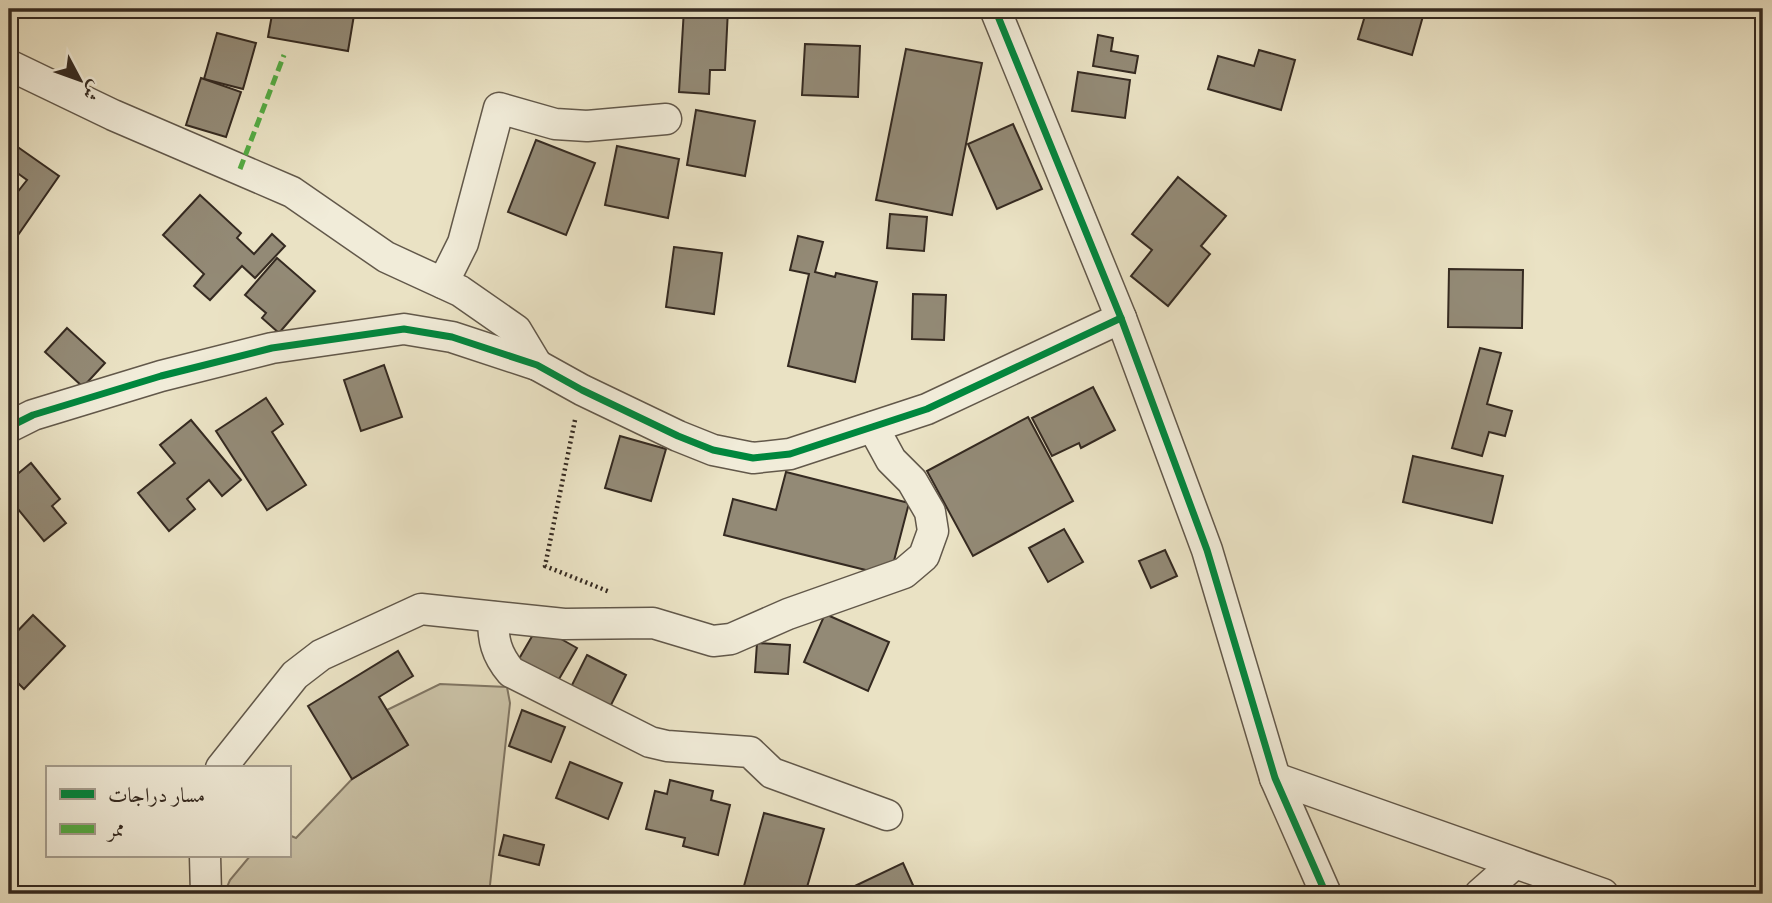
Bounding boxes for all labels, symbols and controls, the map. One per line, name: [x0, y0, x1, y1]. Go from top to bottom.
north arrow: [46, 46, 116, 116]
text: ش: [76, 75, 110, 107]
legend: [46, 766, 290, 858]
text: مسار دراجات: [108, 779, 205, 810]
text: ممر: [106, 813, 125, 844]

